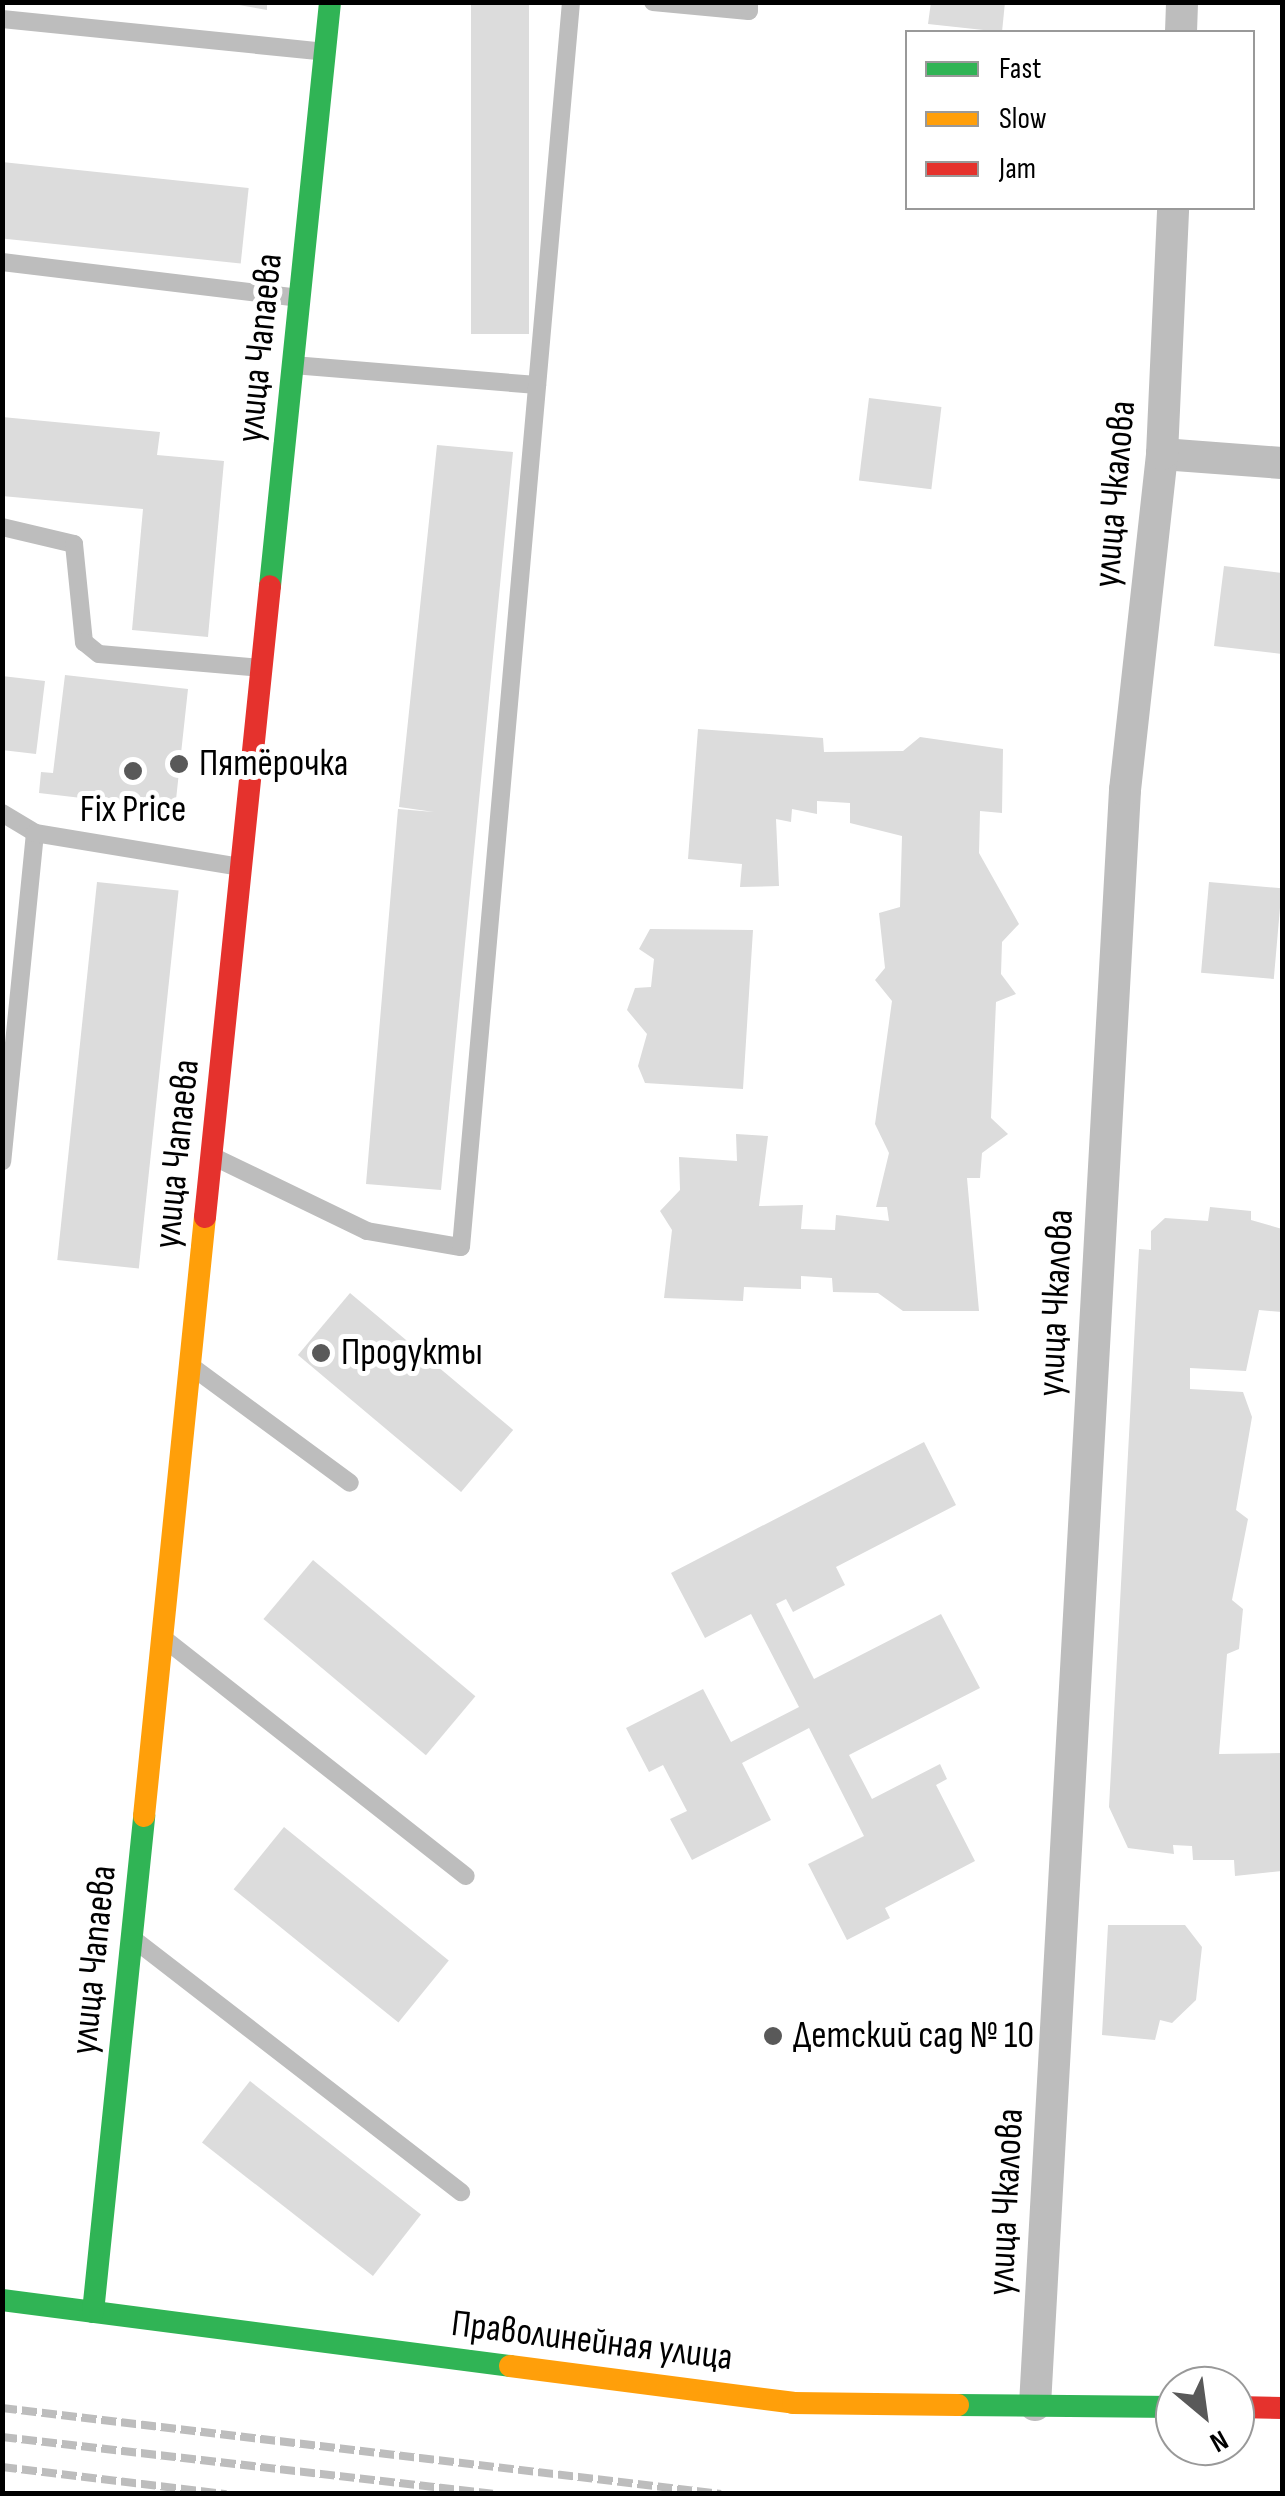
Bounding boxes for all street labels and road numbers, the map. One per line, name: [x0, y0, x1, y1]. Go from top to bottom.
street label: улица Чапаева: [227, 251, 293, 445]
street label: улица Чкалова: [1084, 399, 1146, 589]
street label: улица Чапаева: [144, 1057, 210, 1251]
street label: улица Чкалова: [1028, 1208, 1084, 1398]
street label: улица Чапаева: [61, 1863, 127, 2057]
street label: улица Чкалова: [978, 2107, 1034, 2297]
street label: Праволинейная улица: [449, 2301, 735, 2381]

